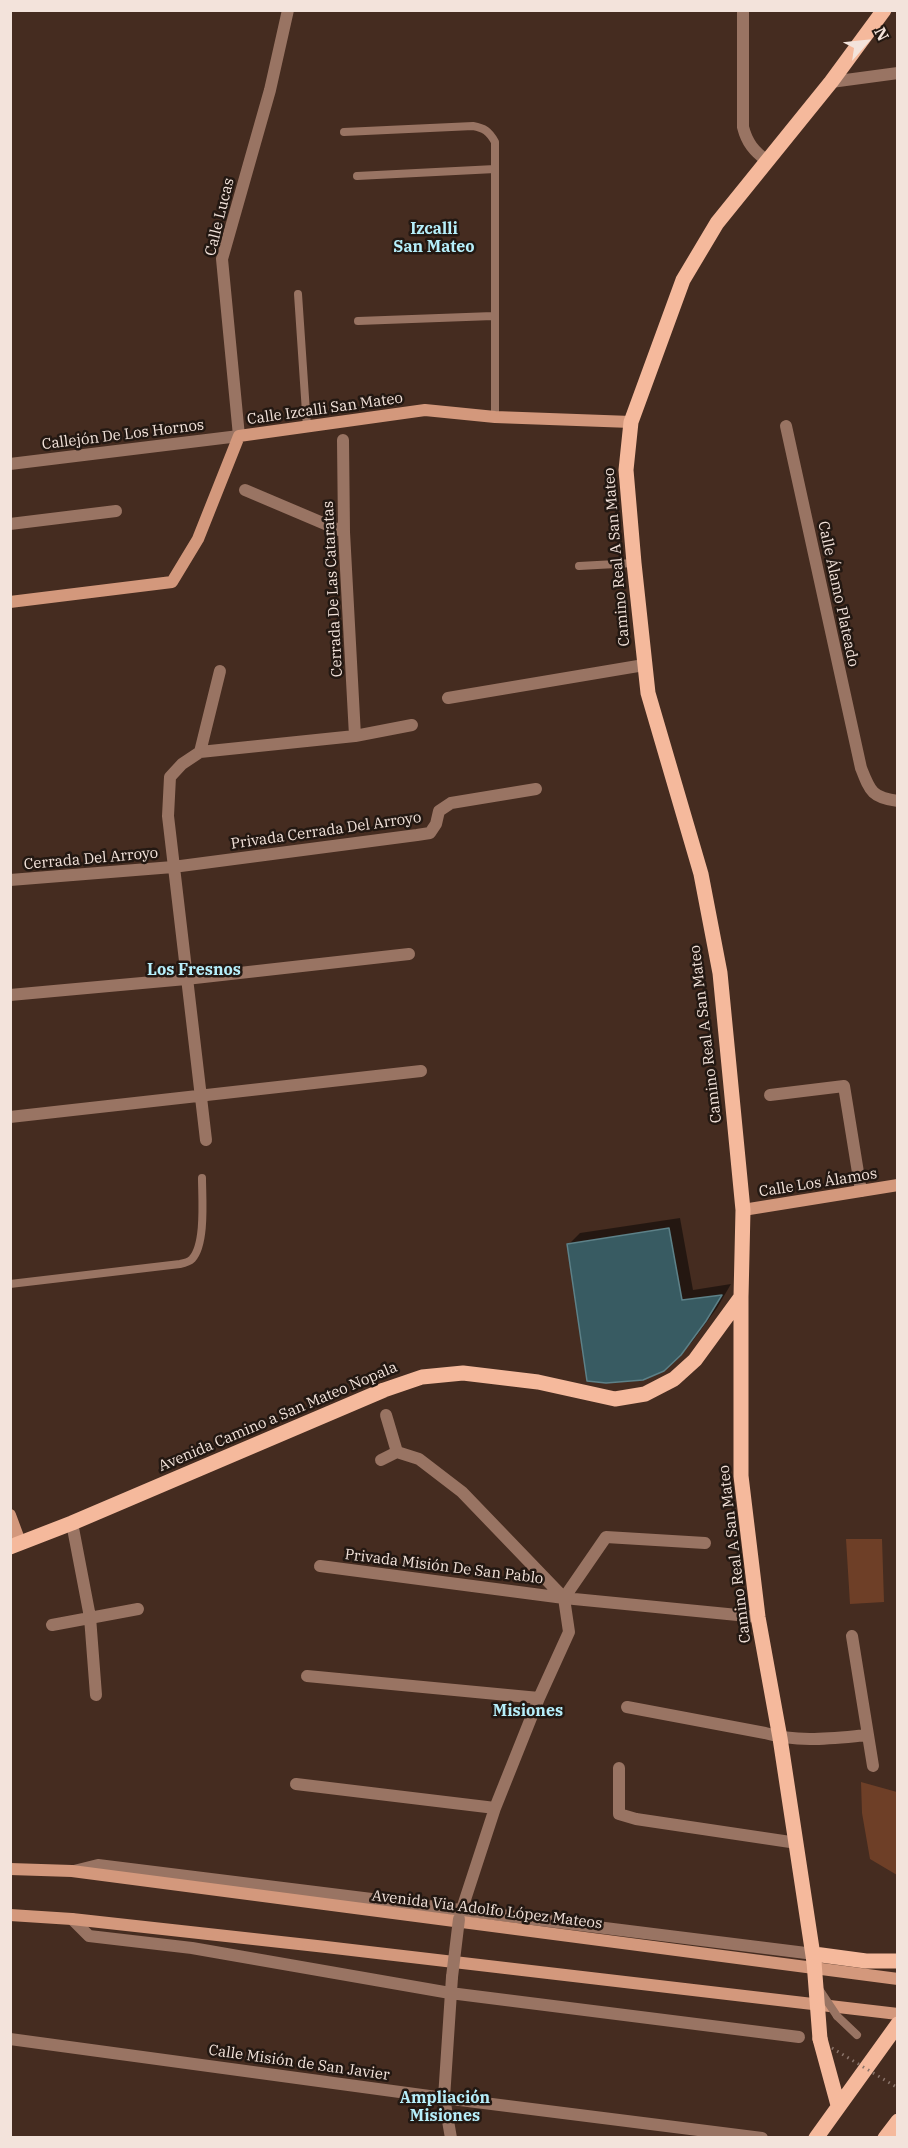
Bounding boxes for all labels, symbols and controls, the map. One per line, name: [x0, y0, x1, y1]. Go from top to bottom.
north arrow: [836, 12, 896, 72]
text: N: [870, 24, 894, 44]
street label: Calle Lucas: [202, 176, 238, 258]
district label: Izcalli San Mateo: [393, 219, 475, 257]
street label: Calle Izcalli San Mateo: [246, 389, 404, 429]
street label: Callejón De Los Hornos: [41, 416, 205, 454]
street label: Camino Real A San Mateo: [600, 467, 634, 647]
street label: Cerrada De Las Cataratas: [319, 500, 347, 678]
street label: Calle Álamo Plateado: [814, 519, 862, 669]
street label: Privada Cerrada Del Arroyo: [230, 809, 422, 853]
street label: Cerrada Del Arroyo: [23, 844, 159, 874]
street label: Camino Real A San Mateo: [686, 944, 726, 1124]
district label: Los Fresnos: [147, 960, 241, 980]
street label: Calle Los Álamos: [758, 1165, 878, 1201]
street label: Avenida Camino a San Mateo Nopala: [156, 1358, 400, 1476]
street label: Camino Real A San Mateo: [715, 1464, 755, 1644]
street label: Privada Misión De San Pablo: [344, 1546, 544, 1588]
district label: Misiones: [493, 1701, 563, 1721]
street label: Avenida Via Adolfo López Mateos: [371, 1887, 603, 1933]
street label: Calle Misión de San Javier: [207, 2041, 391, 2085]
district label: Ampliación Misiones: [400, 2088, 490, 2126]

